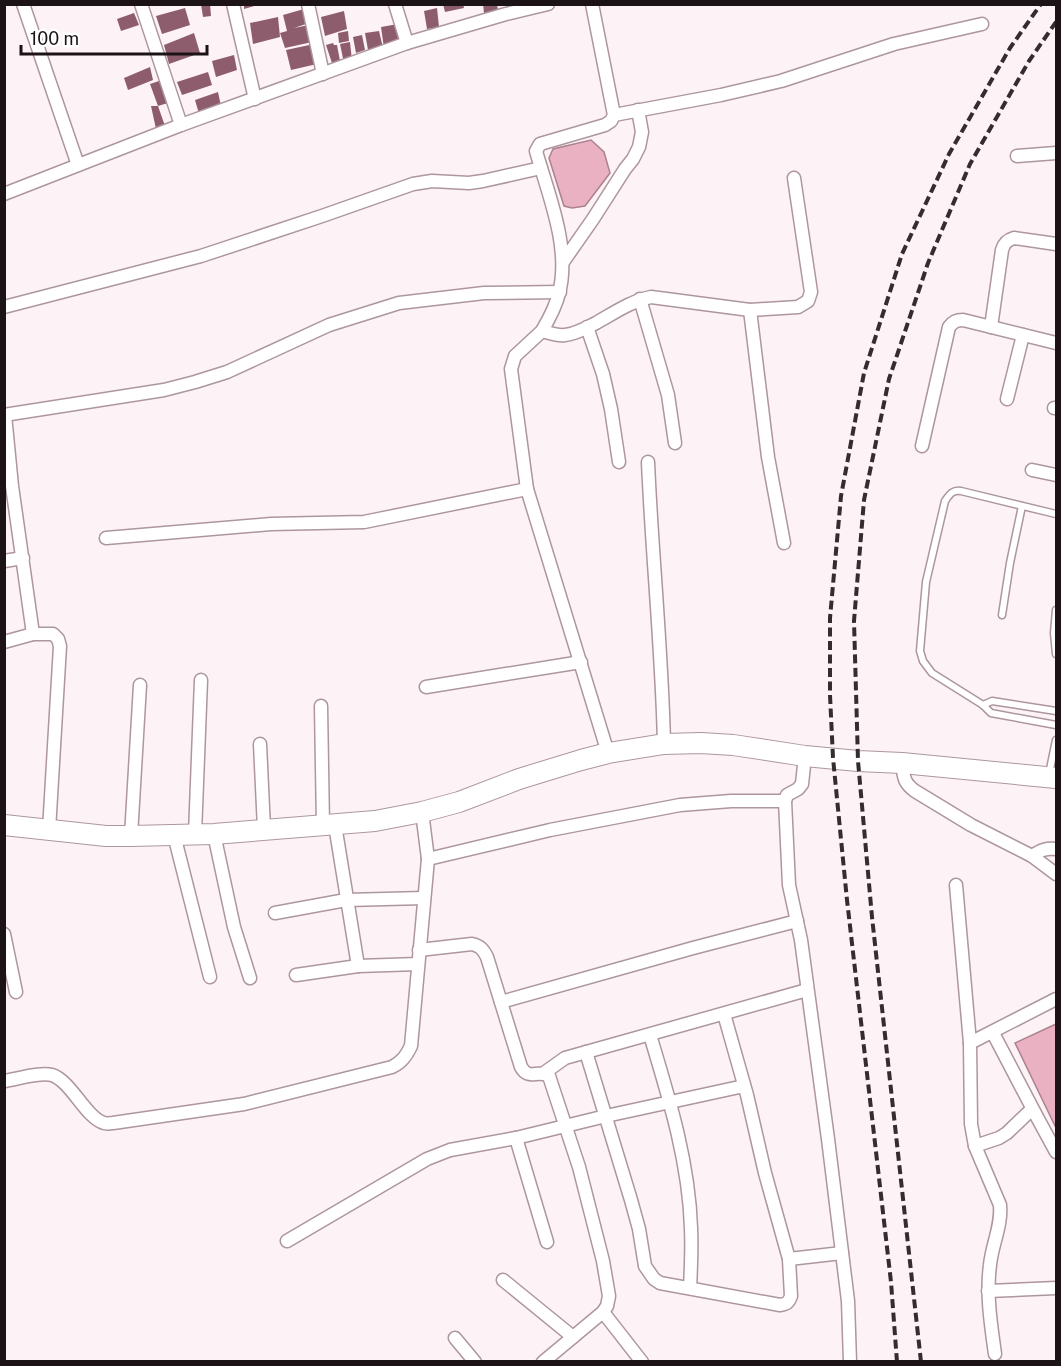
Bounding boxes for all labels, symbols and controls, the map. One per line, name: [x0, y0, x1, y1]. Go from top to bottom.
scale bar: [21, 18, 207, 56]
text: 100 m: [30, 28, 79, 49]

